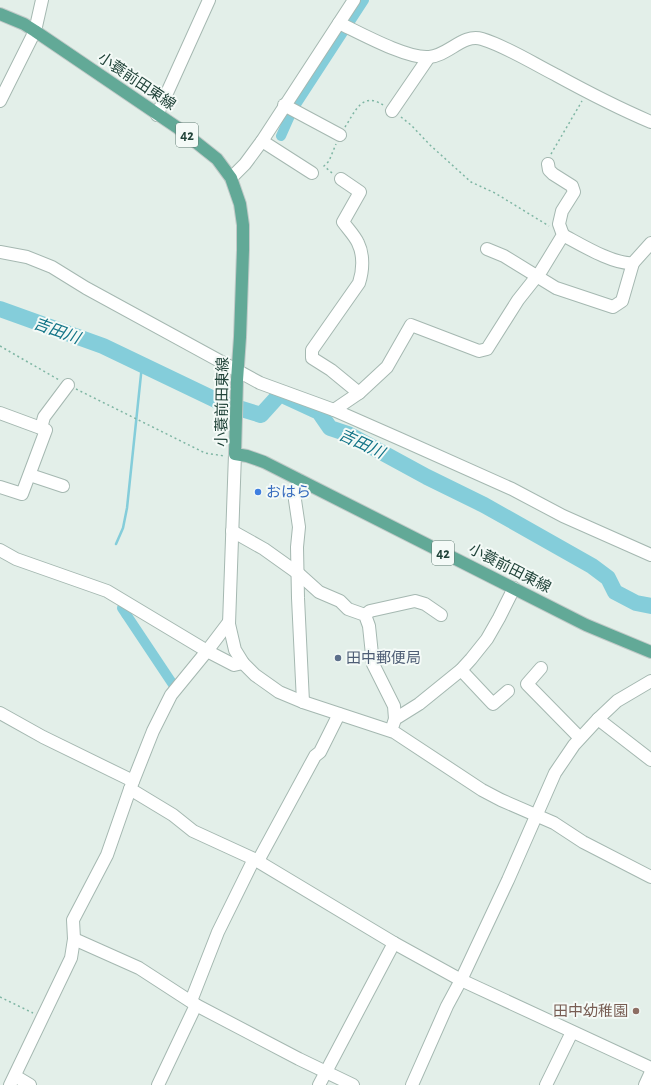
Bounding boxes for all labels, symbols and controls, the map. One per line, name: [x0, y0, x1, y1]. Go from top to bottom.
street label: 小蓑前田東線: [95, 49, 179, 113]
road number: 42: [176, 123, 198, 147]
water label: 吉田川: [31, 314, 84, 347]
street label: 小蓑前田東線: [213, 357, 231, 447]
water label: 吉田川: [336, 426, 389, 462]
place label: おはら: [266, 485, 311, 500]
marker: おはら: [253, 487, 263, 497]
street label: 小蓑前田東線: [466, 540, 554, 596]
road number: 42: [432, 541, 454, 565]
place label: 田中郵便局: [346, 650, 421, 666]
marker: 田中郵便局: [333, 653, 343, 663]
place label: 田中幼稚園: [553, 1003, 628, 1019]
marker: 田中幼稚園: [631, 1006, 641, 1016]

